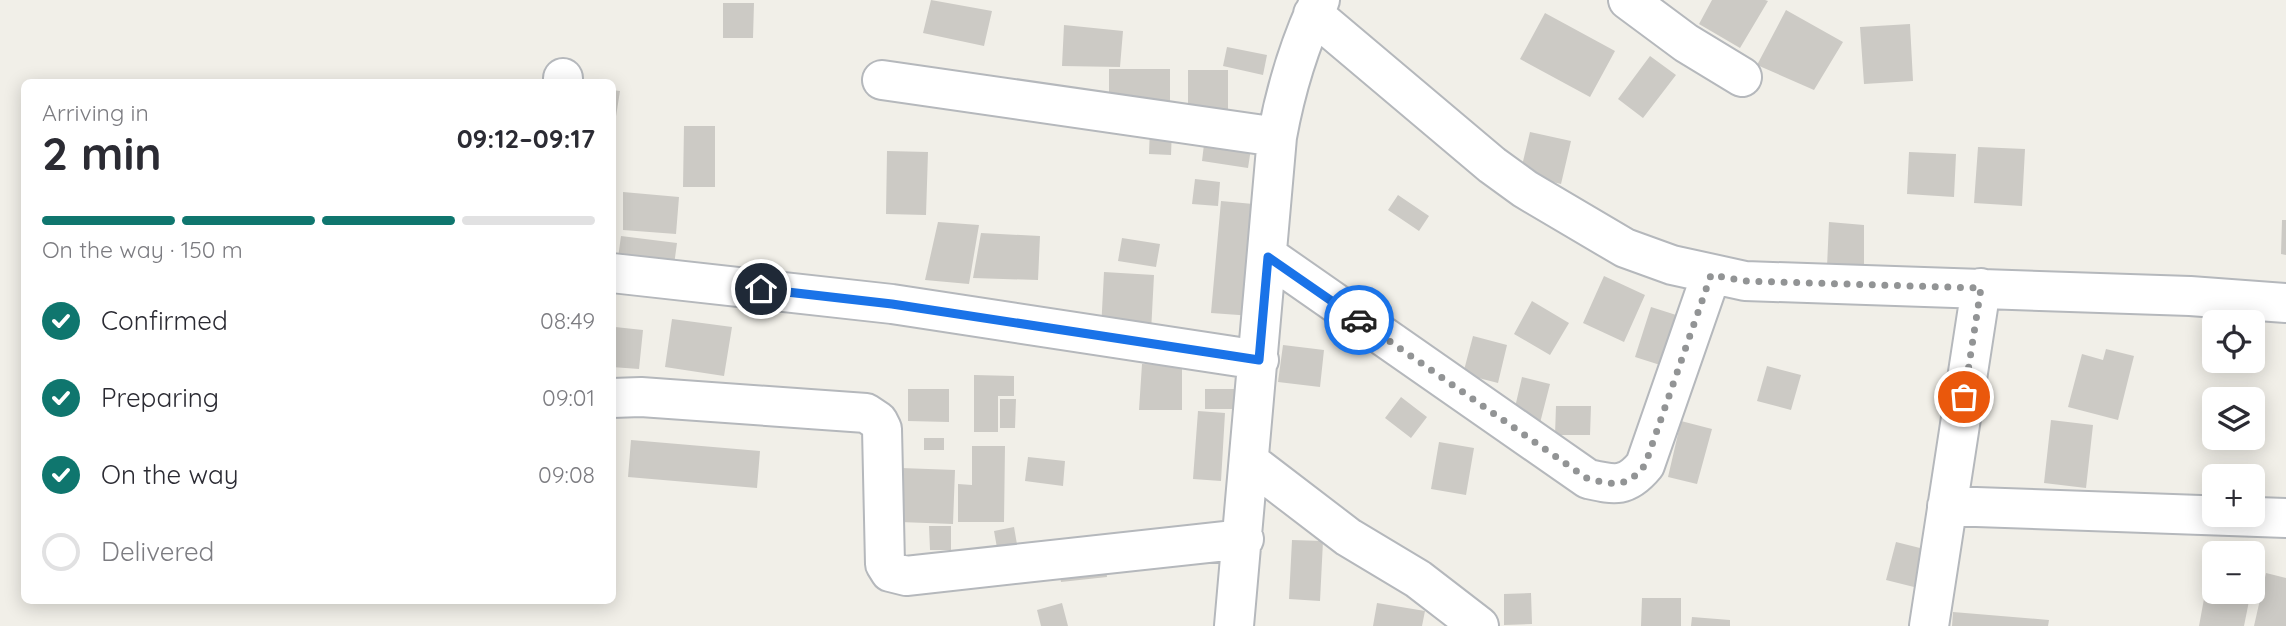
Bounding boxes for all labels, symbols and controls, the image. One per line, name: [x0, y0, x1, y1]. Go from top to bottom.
text: Arriving in: [42, 98, 149, 127]
text: 09:12–09:17: [457, 122, 595, 155]
text: 2 min: [42, 124, 162, 182]
text: On the way · 150 m: [42, 235, 243, 264]
pin: [731, 259, 791, 319]
icon: home: [742, 270, 780, 308]
courier: [1324, 285, 1394, 355]
icon: car: [1340, 301, 1378, 339]
icon: check: [42, 302, 80, 340]
text: Confirmed: [101, 304, 228, 337]
text: 08:49: [540, 306, 595, 335]
map controls: [2202, 310, 2265, 604]
button: locate: [2202, 310, 2265, 373]
pin: [1934, 367, 1994, 427]
icon: bag: [1945, 378, 1983, 416]
icon: check: [42, 379, 80, 417]
text: Preparing: [101, 381, 219, 414]
text: 09:01: [542, 383, 595, 412]
button: layers: [2202, 387, 2265, 450]
icon: check: [42, 456, 80, 494]
text: On the way: [101, 458, 239, 491]
text: 09:08: [538, 460, 595, 489]
button: +: [2202, 464, 2265, 527]
text: Delivered: [101, 535, 214, 568]
button: −: [2202, 541, 2265, 604]

